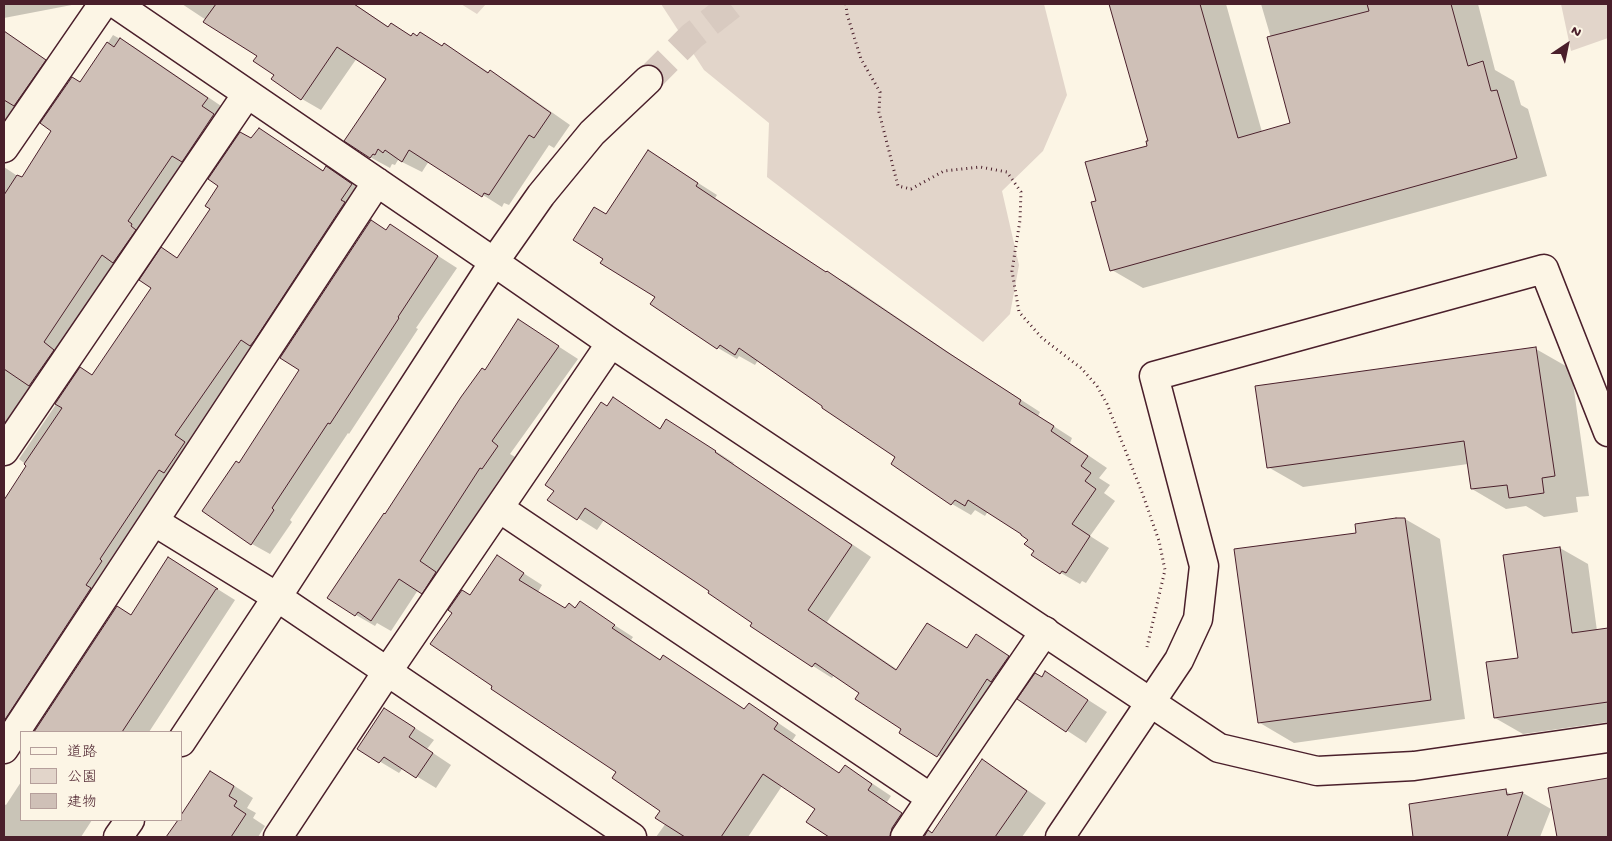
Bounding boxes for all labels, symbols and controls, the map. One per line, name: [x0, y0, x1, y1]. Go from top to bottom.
north arrow: [1542, 20, 1592, 70]
text: N: [1567, 23, 1584, 42]
legend: [20, 731, 182, 821]
text: 道路: [67, 744, 97, 762]
text: 公園: [67, 769, 97, 787]
text: 建物: [67, 794, 97, 812]

